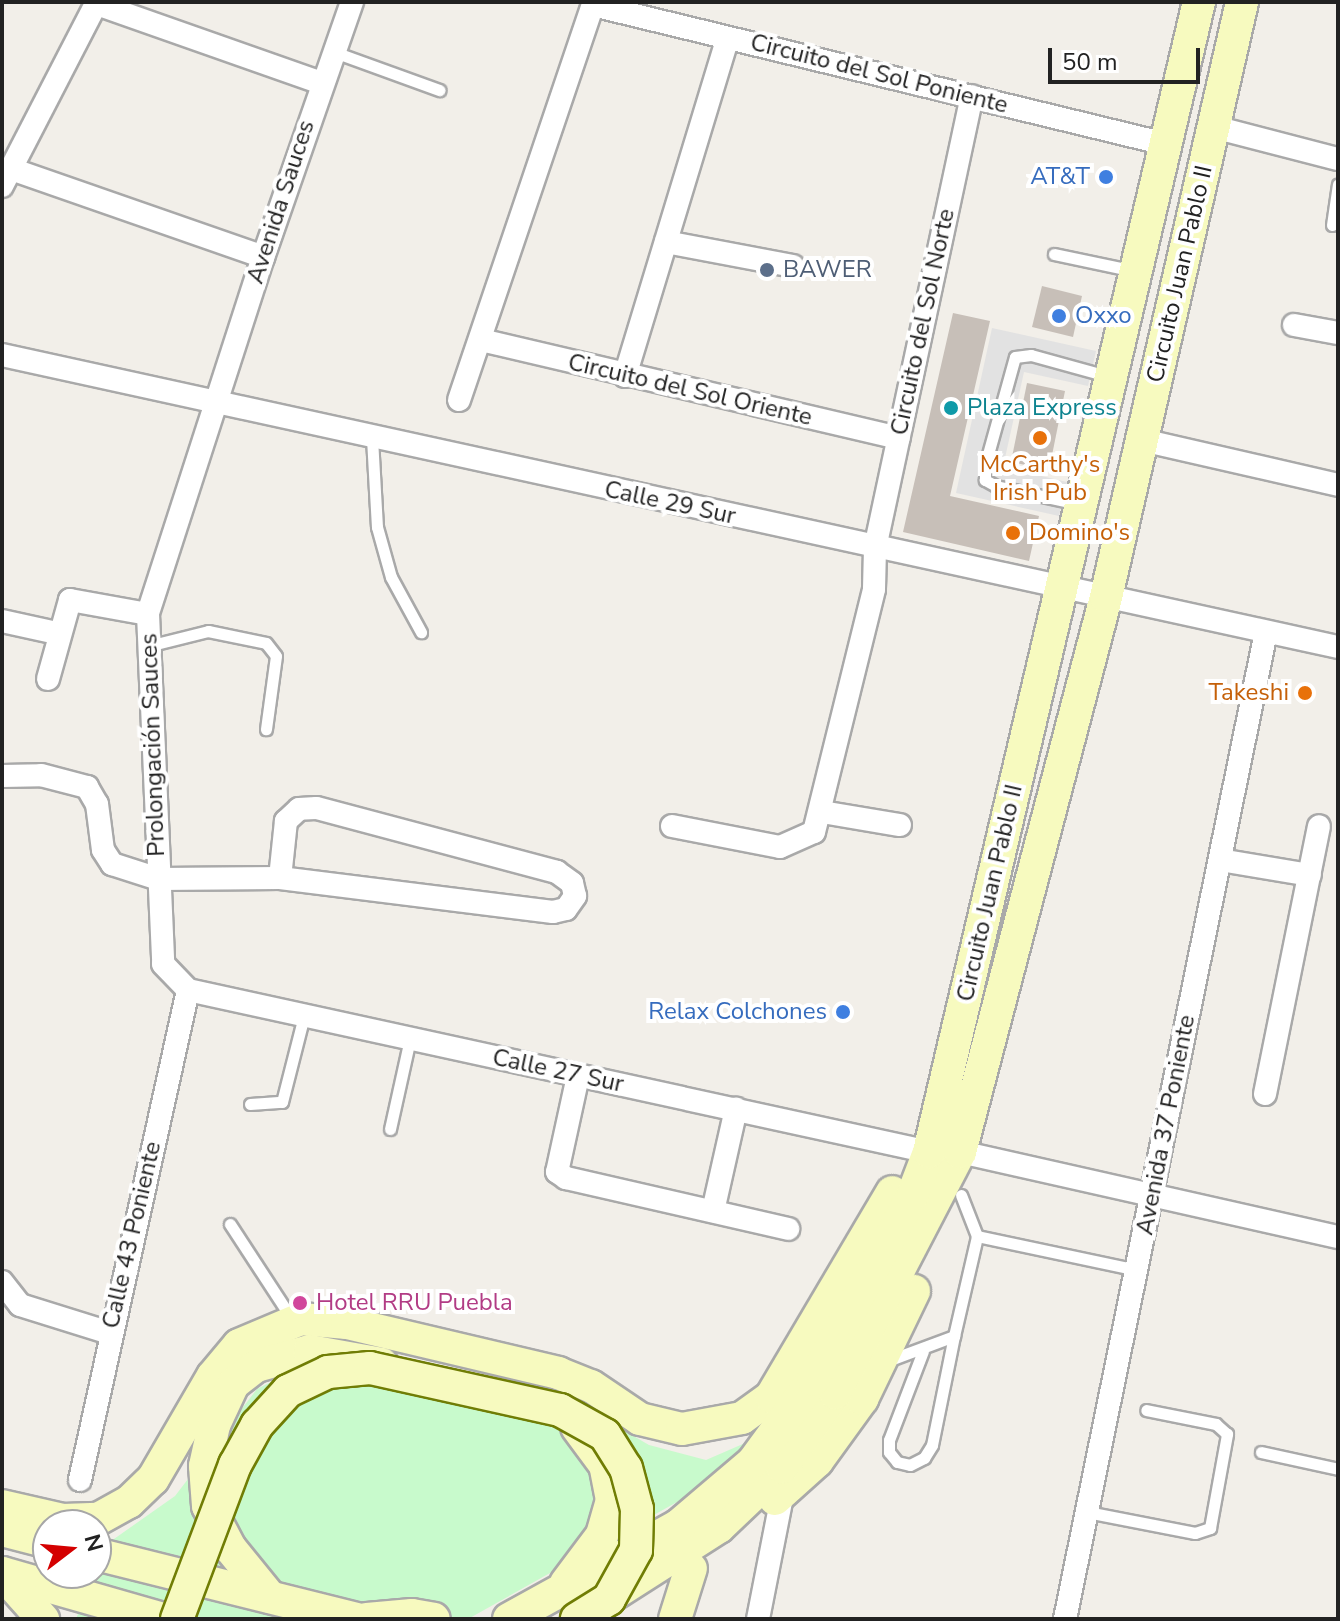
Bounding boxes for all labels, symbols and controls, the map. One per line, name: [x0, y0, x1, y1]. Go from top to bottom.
street label: Circuito del Sol Poniente: [747, 28, 1011, 120]
scale bar: [1052, 32, 1204, 82]
text: 50 m: [1062, 46, 1118, 78]
street label: Avenida Sauces: [241, 117, 321, 287]
place label: AT&T: [1030, 163, 1090, 191]
street label: Circuito Juan Pablo II: [1141, 163, 1219, 385]
marker: AT&T: [1097, 168, 1115, 186]
street label: Circuito del Sol Norte: [885, 206, 961, 438]
place label: BAWER: [783, 256, 872, 284]
marker: BAWER: [758, 261, 776, 279]
place label: Oxxo: [1075, 302, 1132, 330]
marker: Oxxo: [1050, 307, 1068, 325]
street label: Circuito del Sol Oriente: [565, 348, 815, 432]
place label: Plaza Express: [967, 394, 1117, 422]
marker: Plaza Express: [942, 399, 960, 417]
marker: McCarthy's Irish Pub: [1031, 429, 1049, 447]
place label: McCarthy's Irish Pub: [980, 451, 1100, 507]
street label: Calle 29 Sur: [602, 475, 738, 531]
place label: Domino's: [1029, 519, 1130, 547]
marker: Domino's: [1004, 524, 1022, 542]
street label: Prolongación Sauces: [135, 633, 171, 857]
place label: Takeshi: [1208, 679, 1289, 707]
marker: Takeshi: [1296, 684, 1314, 702]
street label: Circuito Juan Pablo II: [951, 782, 1029, 1004]
place label: Relax Colchones: [648, 998, 827, 1026]
marker: Relax Colchones: [834, 1003, 852, 1021]
street label: Avenida 37 Poniente: [1131, 1013, 1201, 1237]
street label: Calle 27 Sur: [490, 1043, 626, 1099]
street label: Calle 43 Poniente: [96, 1139, 168, 1331]
place label: Hotel RRU Puebla: [316, 1289, 513, 1317]
marker: Hotel RRU Puebla: [291, 1294, 309, 1312]
north arrow: [32, 1509, 112, 1589]
text: N: [76, 1531, 110, 1555]

